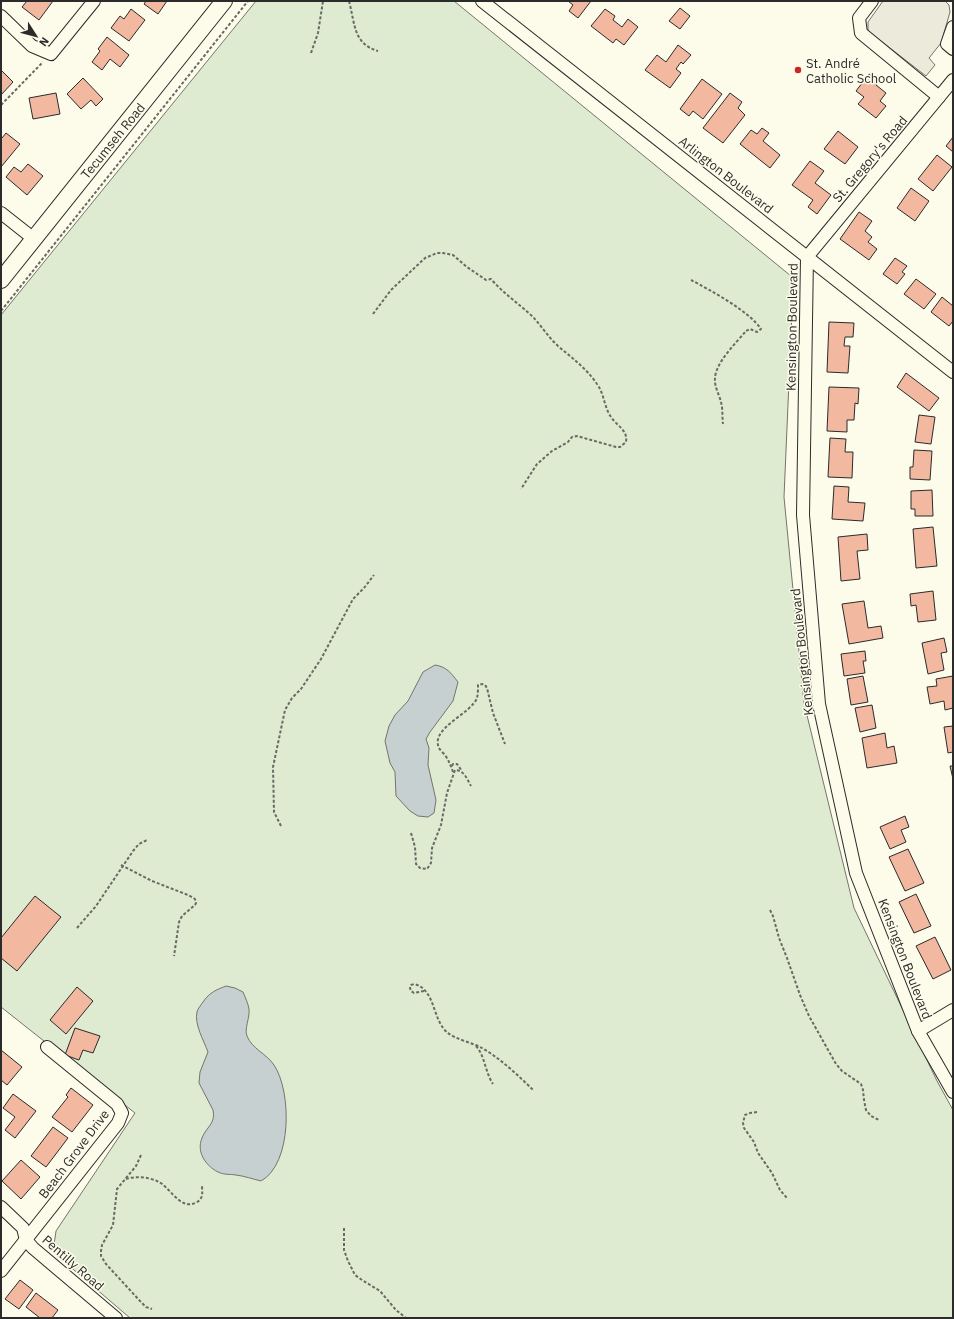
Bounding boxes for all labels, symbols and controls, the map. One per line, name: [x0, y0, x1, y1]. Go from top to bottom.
north arrow: [16, 16, 56, 56]
text: N: [36, 35, 52, 49]
place label: St. André Catholic School: [806, 55, 897, 87]
marker: St. André Catholic School: [793, 65, 803, 75]
street label: Tecumseh Road: [77, 100, 149, 182]
street label: St. Gregory's Road: [829, 112, 911, 206]
street label: Arlington Boulevard: [675, 133, 777, 217]
street label: Kensington Boulevard: [782, 263, 802, 391]
street label: Kensington Boulevard: [787, 588, 817, 716]
street label: Kensington Boulevard: [874, 896, 936, 1022]
street label: Beach Grove Drive: [35, 1106, 113, 1202]
street label: Pentilly Road: [39, 1232, 107, 1294]

